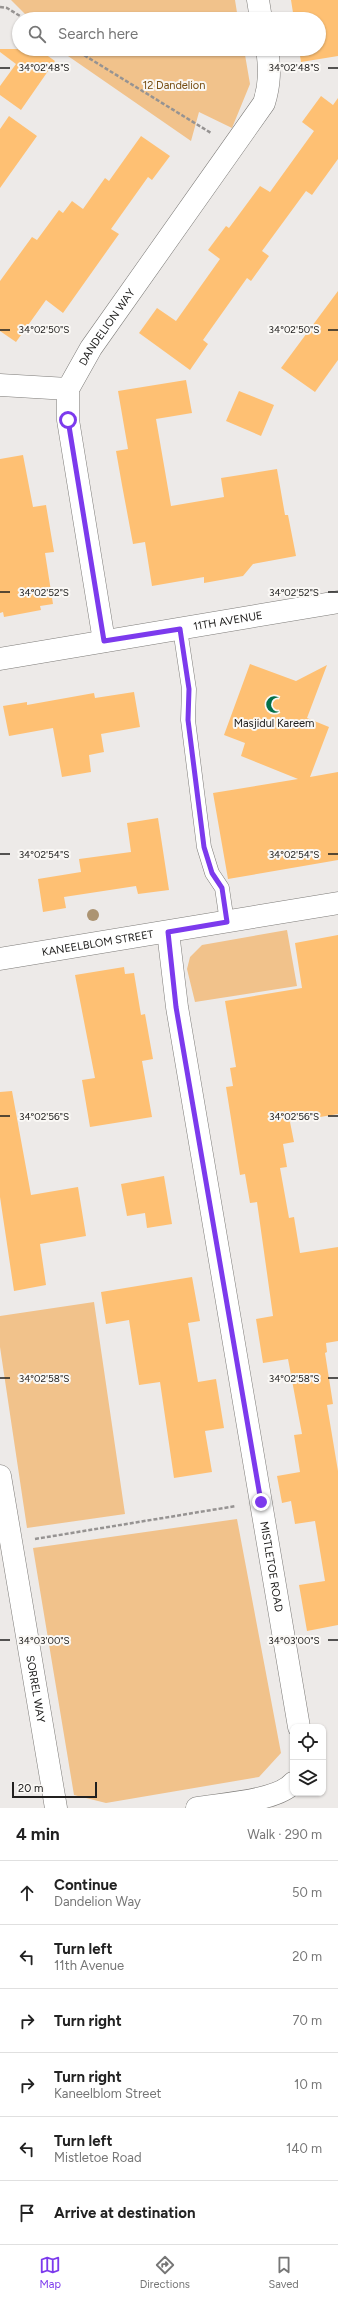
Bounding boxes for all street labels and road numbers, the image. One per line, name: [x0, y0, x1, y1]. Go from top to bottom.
street label: DANDELION WAY: [76, 286, 138, 368]
street label: 11TH AVENUE: [192, 609, 264, 633]
street label: KANEELBLOM STREET: [41, 928, 155, 959]
street label: MISTLETOE ROAD: [257, 1520, 285, 1613]
street label: SORREL WAY: [23, 1654, 48, 1724]

